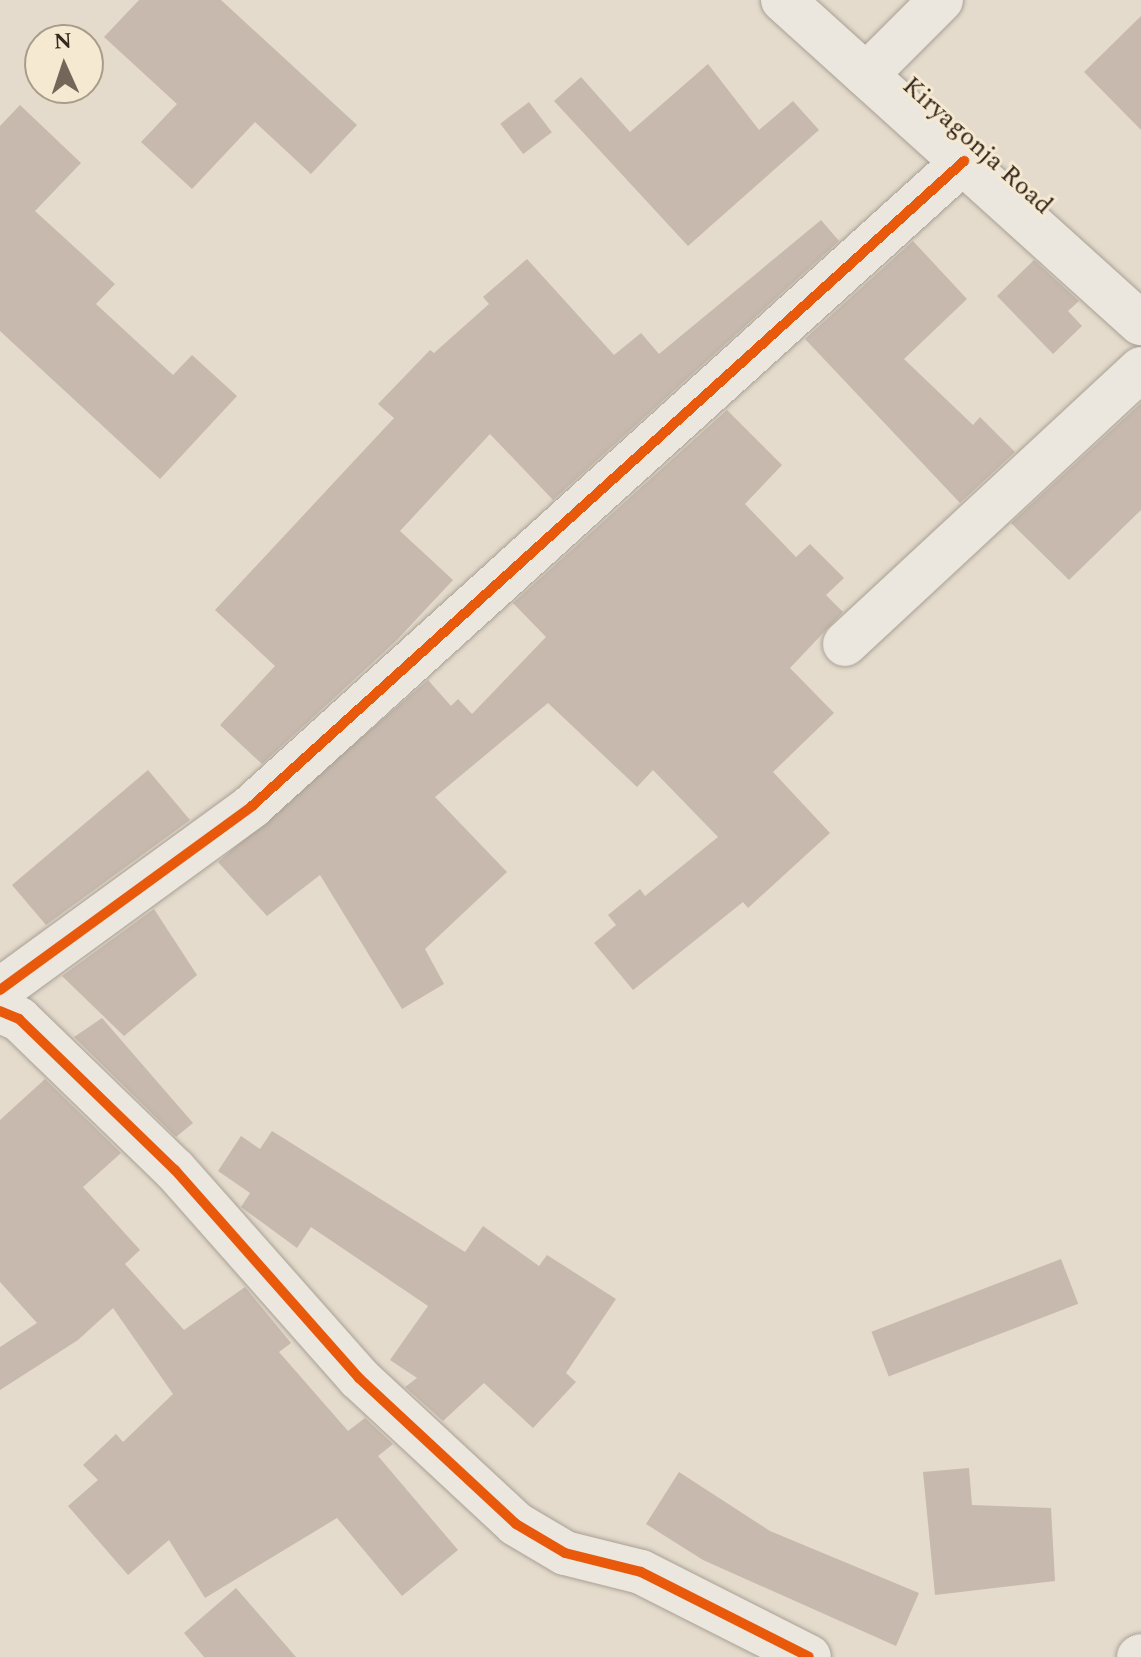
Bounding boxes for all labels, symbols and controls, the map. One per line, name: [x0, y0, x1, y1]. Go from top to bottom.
north arrow: [24, 24, 104, 104]
text: N: [53, 25, 73, 58]
street label: Kiryagonja Road: [896, 71, 1058, 221]

